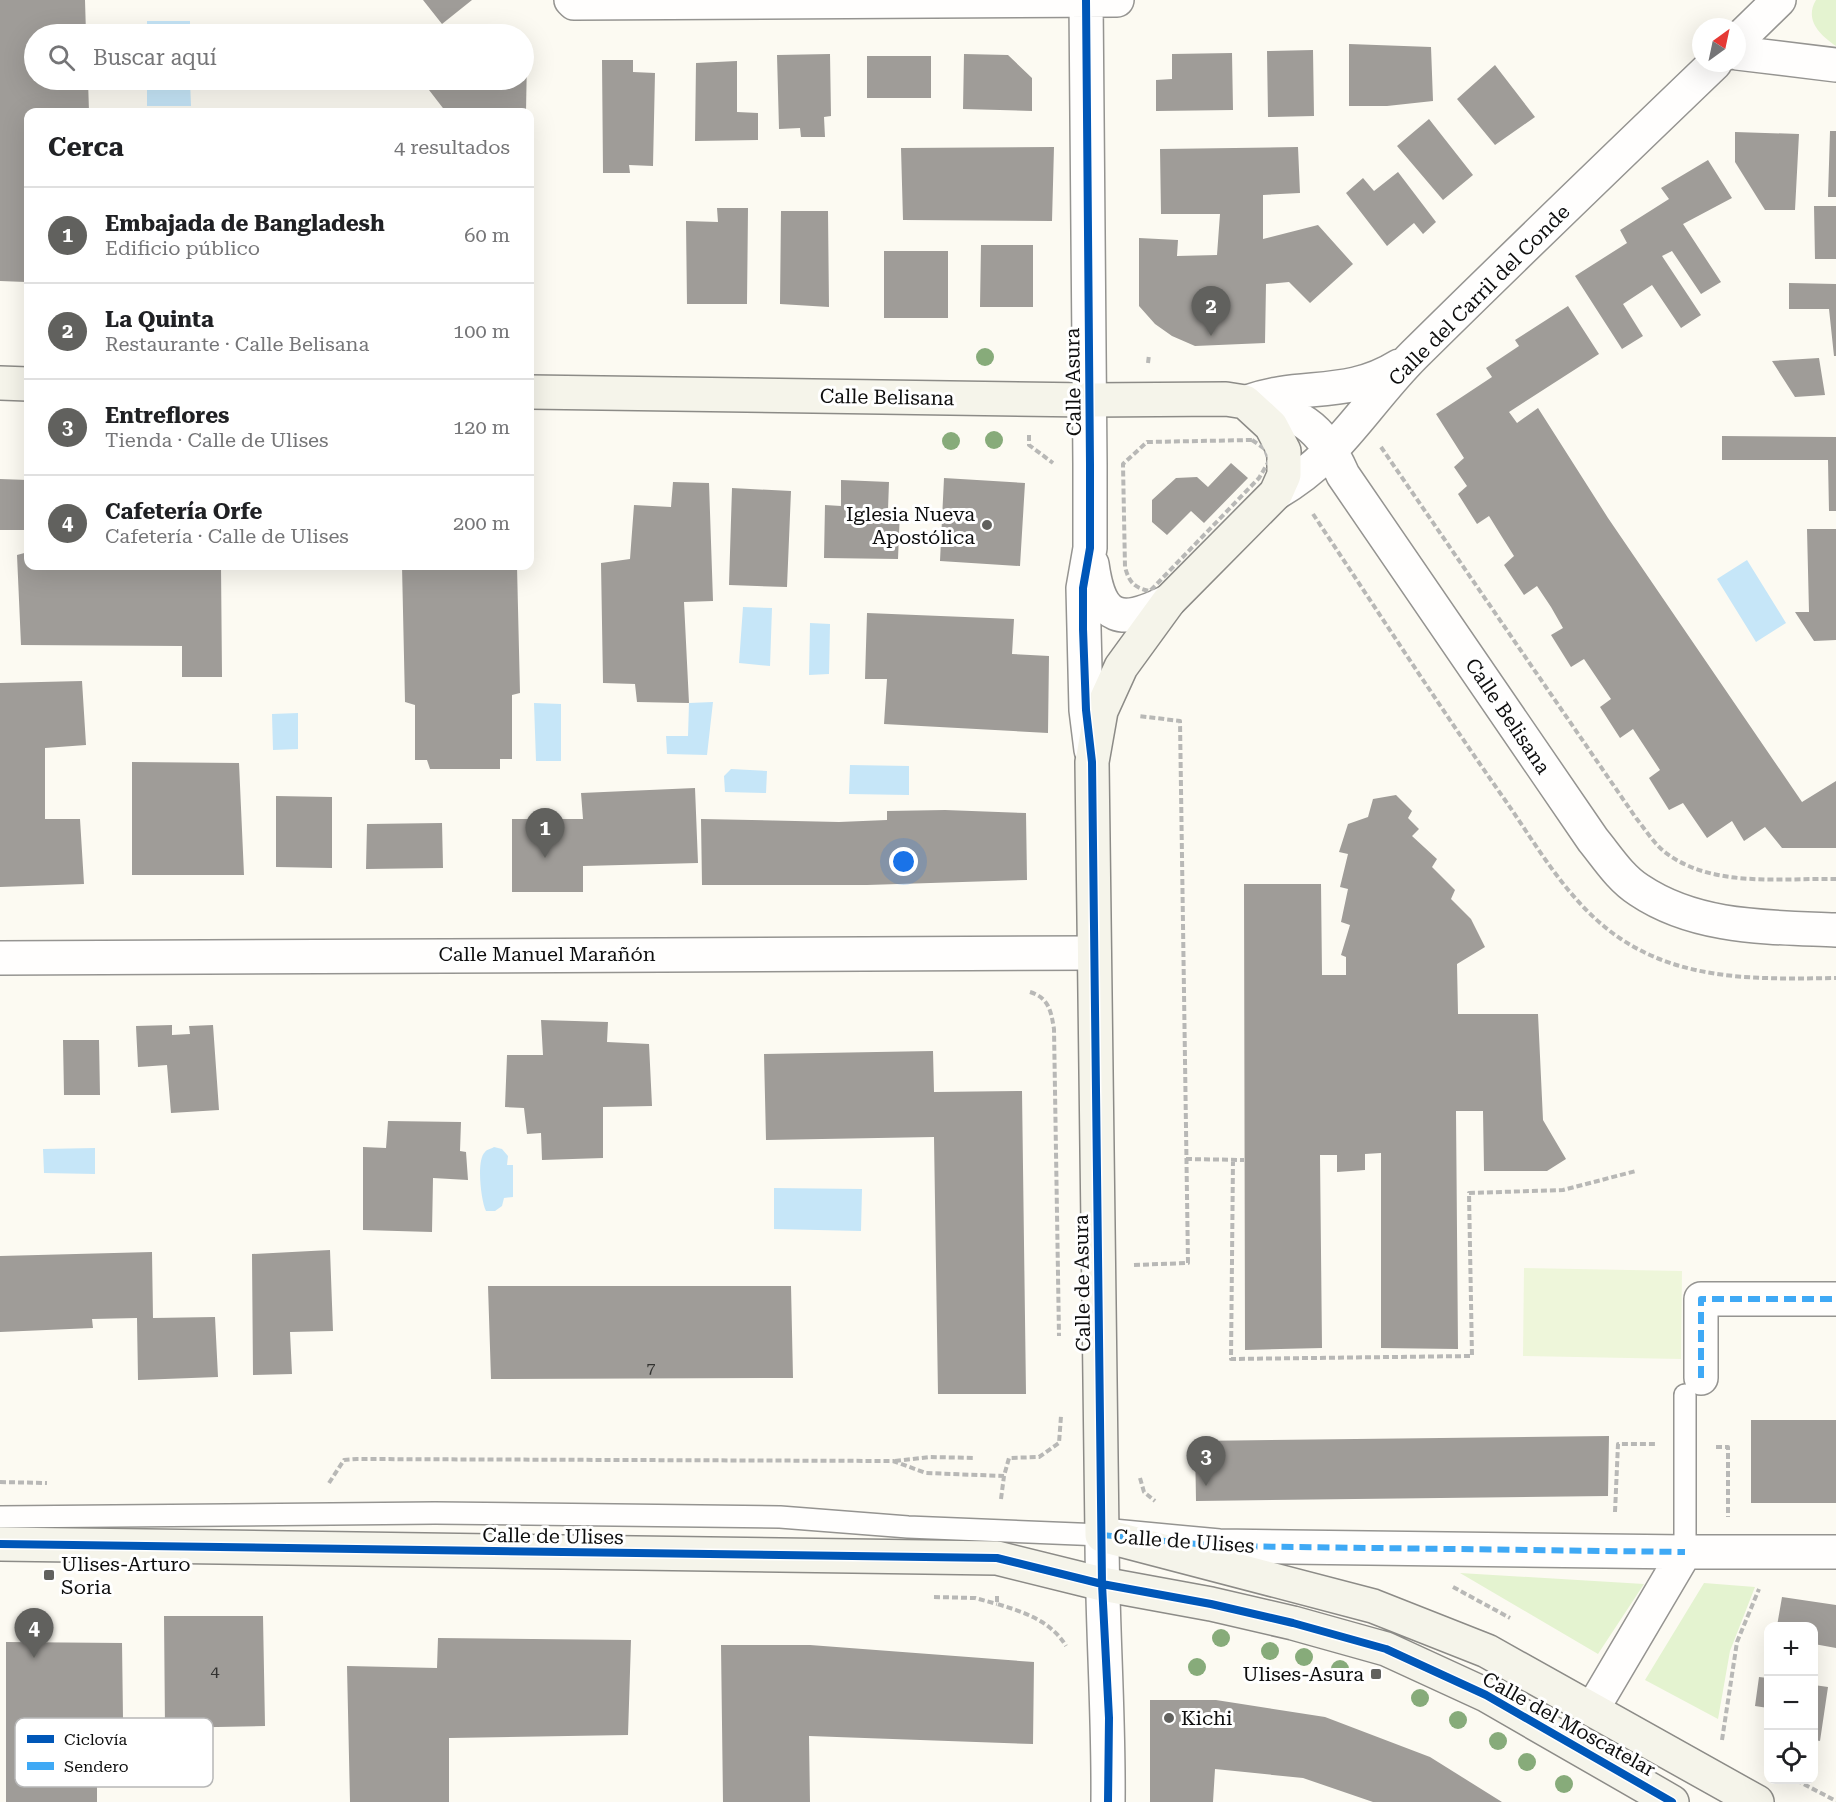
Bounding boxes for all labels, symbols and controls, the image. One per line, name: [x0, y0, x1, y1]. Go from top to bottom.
north arrow: [1692, 18, 1746, 72]
search box: [24, 24, 534, 90]
icon: search: [45, 41, 78, 74]
text: Buscar aquí: [93, 45, 217, 70]
text: Cerca: [48, 132, 124, 162]
text: 4 resultados: [394, 135, 510, 159]
street label: Calle del Carril del Conde: [1384, 200, 1574, 390]
text: Embajada de Bangladesh: [105, 211, 385, 236]
text: 1: [62, 223, 73, 247]
text: 60 m: [464, 223, 510, 247]
text: Edificio público: [105, 236, 260, 260]
pin: 2: [1192, 286, 1230, 336]
text: La Quinta: [105, 307, 214, 332]
text: 2: [62, 319, 73, 343]
text: 100 m: [453, 319, 510, 343]
street label: Calle Asura: [1060, 327, 1086, 436]
text: Restaurante · Calle Belisana: [105, 332, 369, 356]
street label: Calle Belisana: [820, 384, 955, 410]
text: Entreflores: [105, 403, 229, 428]
text: 3: [62, 415, 73, 439]
text: 120 m: [453, 415, 510, 439]
text: Tienda · Calle de Ulises: [105, 428, 329, 452]
text: Cafetería Orfe: [105, 499, 263, 524]
place label: Iglesia Nueva Apostólica: [846, 502, 975, 549]
text: 4: [62, 511, 73, 535]
text: 200 m: [453, 511, 510, 535]
marker: Iglesia Nueva Apostólica: [980, 518, 994, 532]
text: Cafetería · Calle de Ulises: [105, 524, 349, 548]
street label: Calle Belisana: [1460, 654, 1556, 779]
pin: 1: [526, 808, 564, 858]
your location: [889, 847, 918, 876]
street label: Calle Manuel Marañón: [438, 942, 656, 966]
street label: Calle de Asura: [1069, 1214, 1095, 1352]
house number: 7: [647, 1358, 656, 1377]
pin: 3: [1186, 1436, 1226, 1486]
street label: Calle de Ulises: [482, 1523, 624, 1549]
street label: Calle de Ulises: [1113, 1524, 1255, 1558]
place label: Ulises-Arturo Soria: [61, 1552, 190, 1599]
marker: Ulises-Arturo Soria: [42, 1568, 56, 1582]
pin: 4: [15, 1608, 54, 1658]
map controls: [1764, 1622, 1818, 1784]
button: +: [1764, 1622, 1818, 1676]
house number: 4: [211, 1662, 220, 1681]
place label: Ulises-Asura: [1242, 1662, 1364, 1686]
street label: Calle del Moscatelar: [1478, 1666, 1660, 1782]
marker: Ulises-Asura: [1369, 1667, 1383, 1681]
button: −: [1764, 1676, 1818, 1730]
place label: Kichi: [1181, 1706, 1232, 1730]
marker: Kichi: [1162, 1711, 1176, 1725]
legend: [15, 1718, 213, 1787]
text: Ciclovía: [64, 1730, 127, 1749]
button: locate: [1764, 1730, 1818, 1784]
text: Sendero: [64, 1757, 129, 1776]

